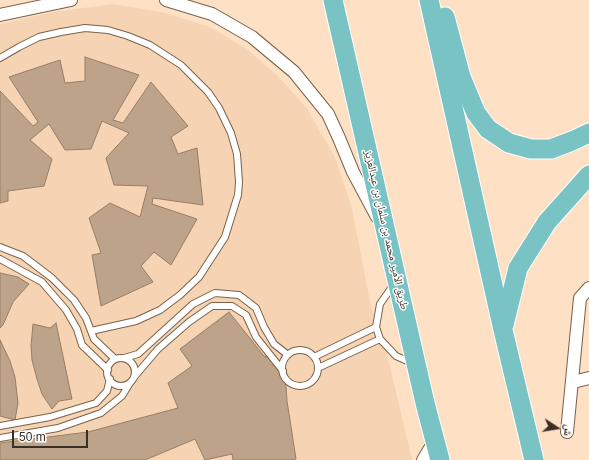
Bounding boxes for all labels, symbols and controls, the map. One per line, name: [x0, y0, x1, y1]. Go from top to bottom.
street label: طريق الأمير محمد بن سلمان بن عبدالعزيز: [361, 149, 411, 311]
north arrow: [537, 408, 577, 448]
scale bar: [14, 422, 90, 448]
text: ش: [562, 424, 576, 437]
text: 50 m: [19, 430, 46, 444]

